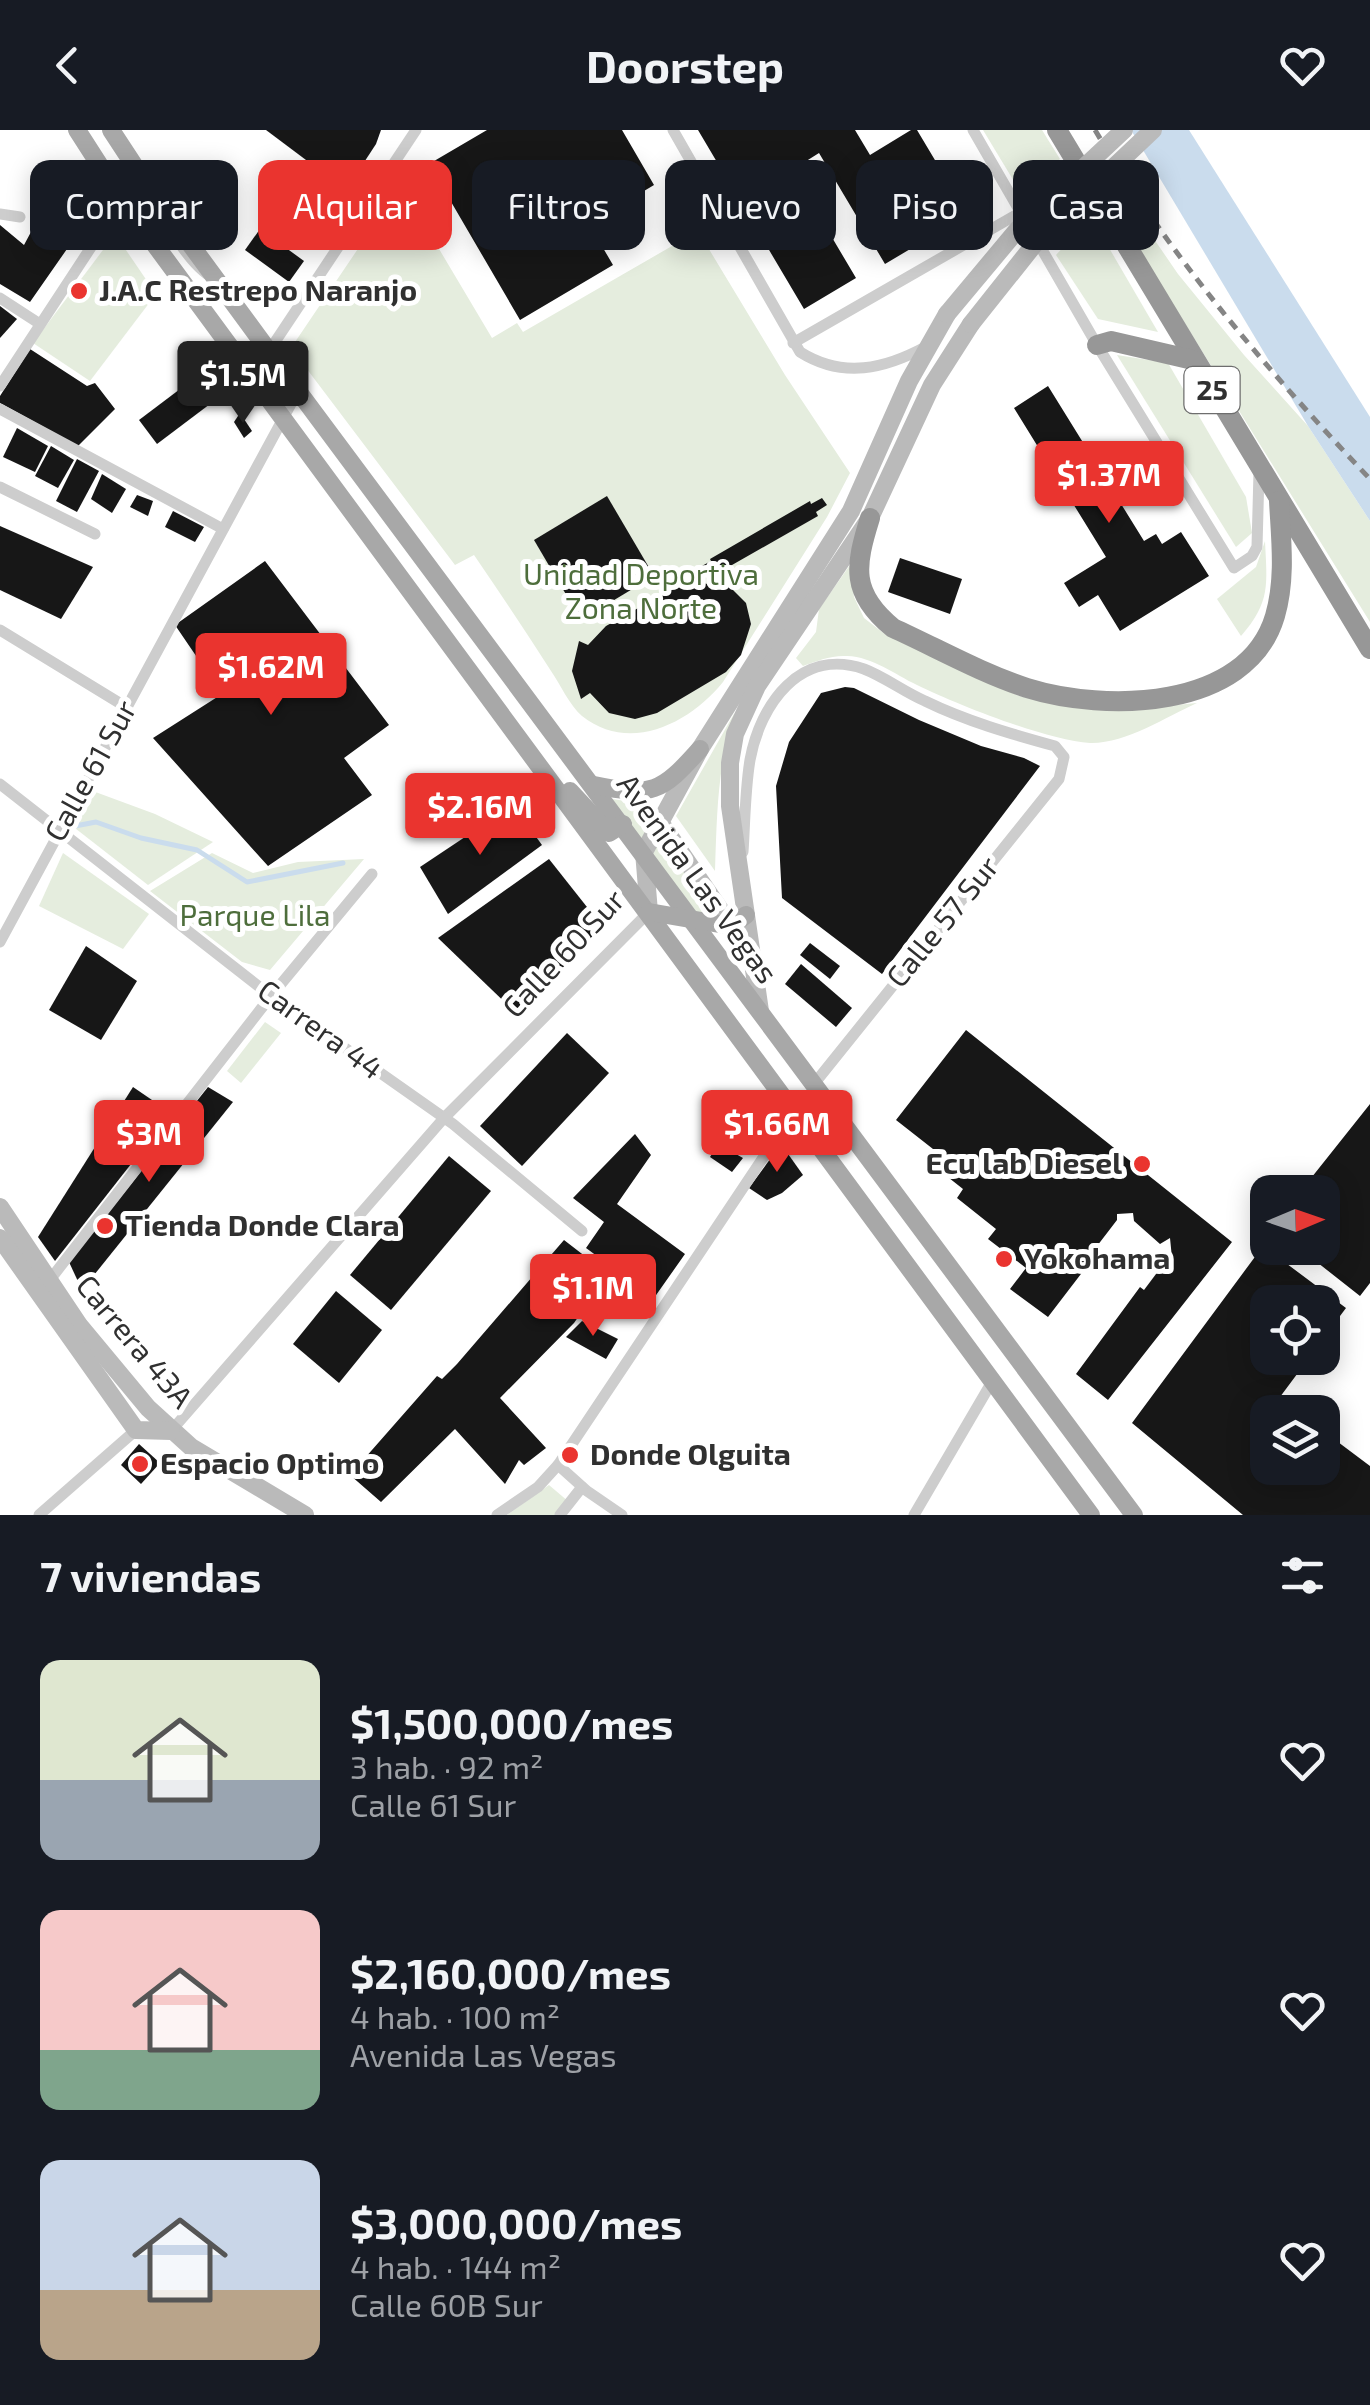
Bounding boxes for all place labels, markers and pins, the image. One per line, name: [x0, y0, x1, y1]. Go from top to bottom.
place label: J.A.C Restrepo Naranjo: [99, 271, 417, 307]
marker: J.A.C Restrepo Naranjo: [68, 280, 90, 302]
pin: $1.5M: [173, 341, 313, 426]
pin: $1.37M: [1028, 441, 1190, 526]
pin: $1.62M: [190, 633, 352, 718]
pin: $2.16M: [399, 773, 561, 858]
pin: $1.66M: [696, 1090, 858, 1175]
pin: $3M: [101, 1100, 197, 1185]
place label: Ecu lab Diesel: [926, 1144, 1122, 1180]
marker: Ecu lab Diesel: [1131, 1153, 1153, 1175]
place label: Tienda Donde Clara: [125, 1206, 400, 1242]
marker: Tienda Donde Clara: [94, 1215, 116, 1237]
place label: Yokohama: [1024, 1239, 1170, 1275]
marker: Yokohama: [993, 1248, 1015, 1270]
pin: $1.1M: [523, 1254, 663, 1339]
place label: Donde Olguita: [590, 1435, 791, 1471]
place label: Espacio Optimo: [160, 1444, 379, 1480]
marker: Donde Olguita: [559, 1444, 581, 1466]
marker: Espacio Optimo: [129, 1453, 151, 1475]

